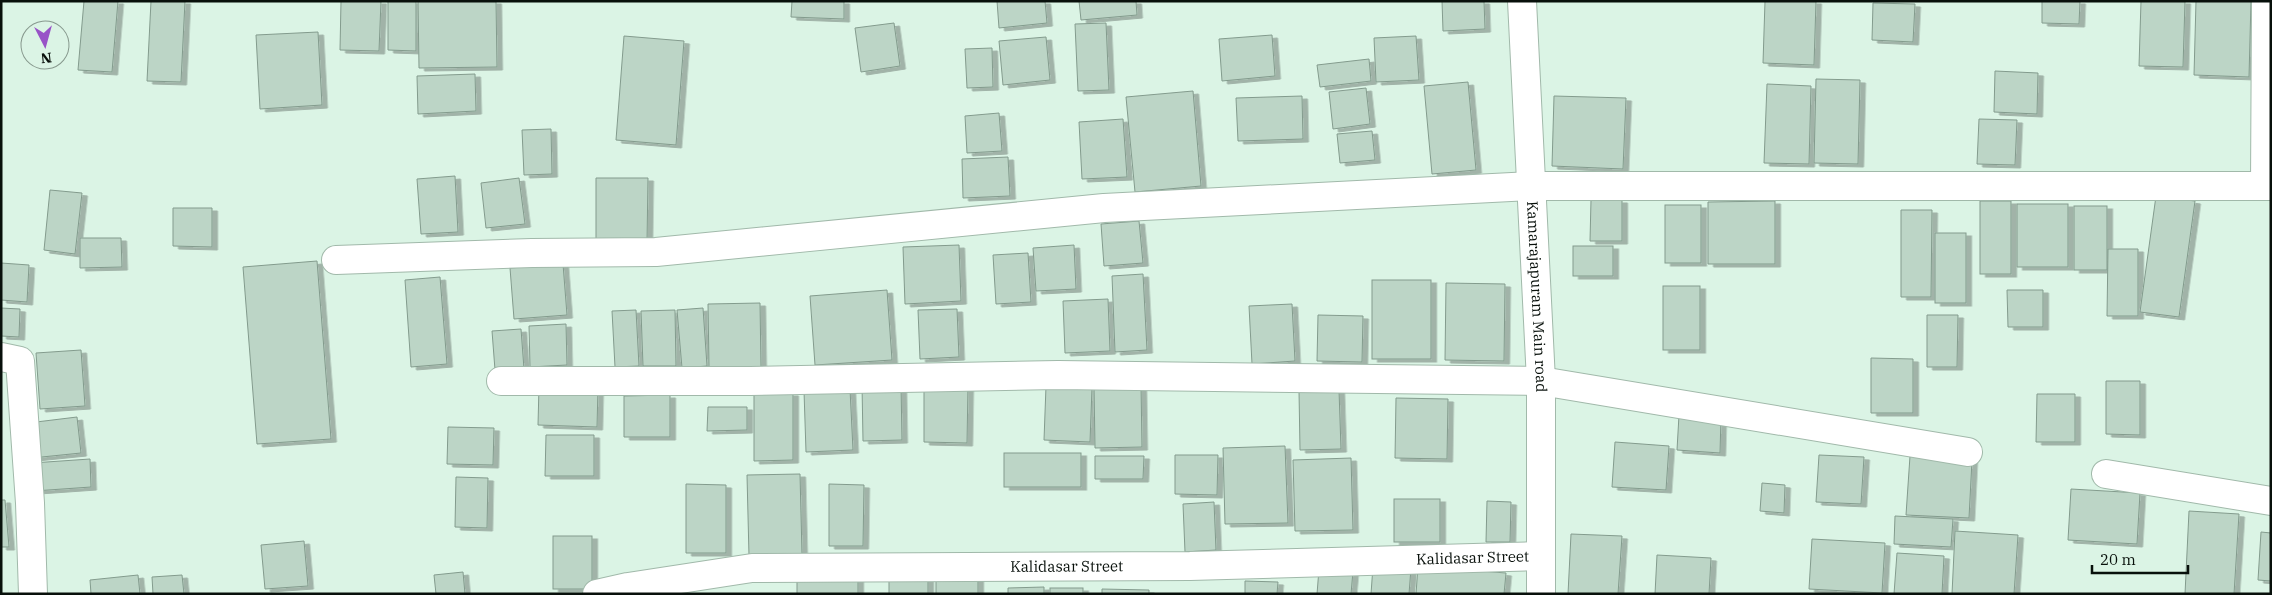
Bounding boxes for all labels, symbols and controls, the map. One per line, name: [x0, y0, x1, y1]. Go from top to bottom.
north arrow: [20, 20, 70, 70]
text: N: [40, 48, 53, 67]
street label: Kamarajapuram Main road: [1523, 200, 1551, 392]
scale bar: [2092, 542, 2188, 574]
street label: Kalidasar Street: [1416, 546, 1529, 569]
text: 20 m: [2100, 550, 2136, 569]
street label: Kalidasar Street: [1010, 556, 1123, 576]

